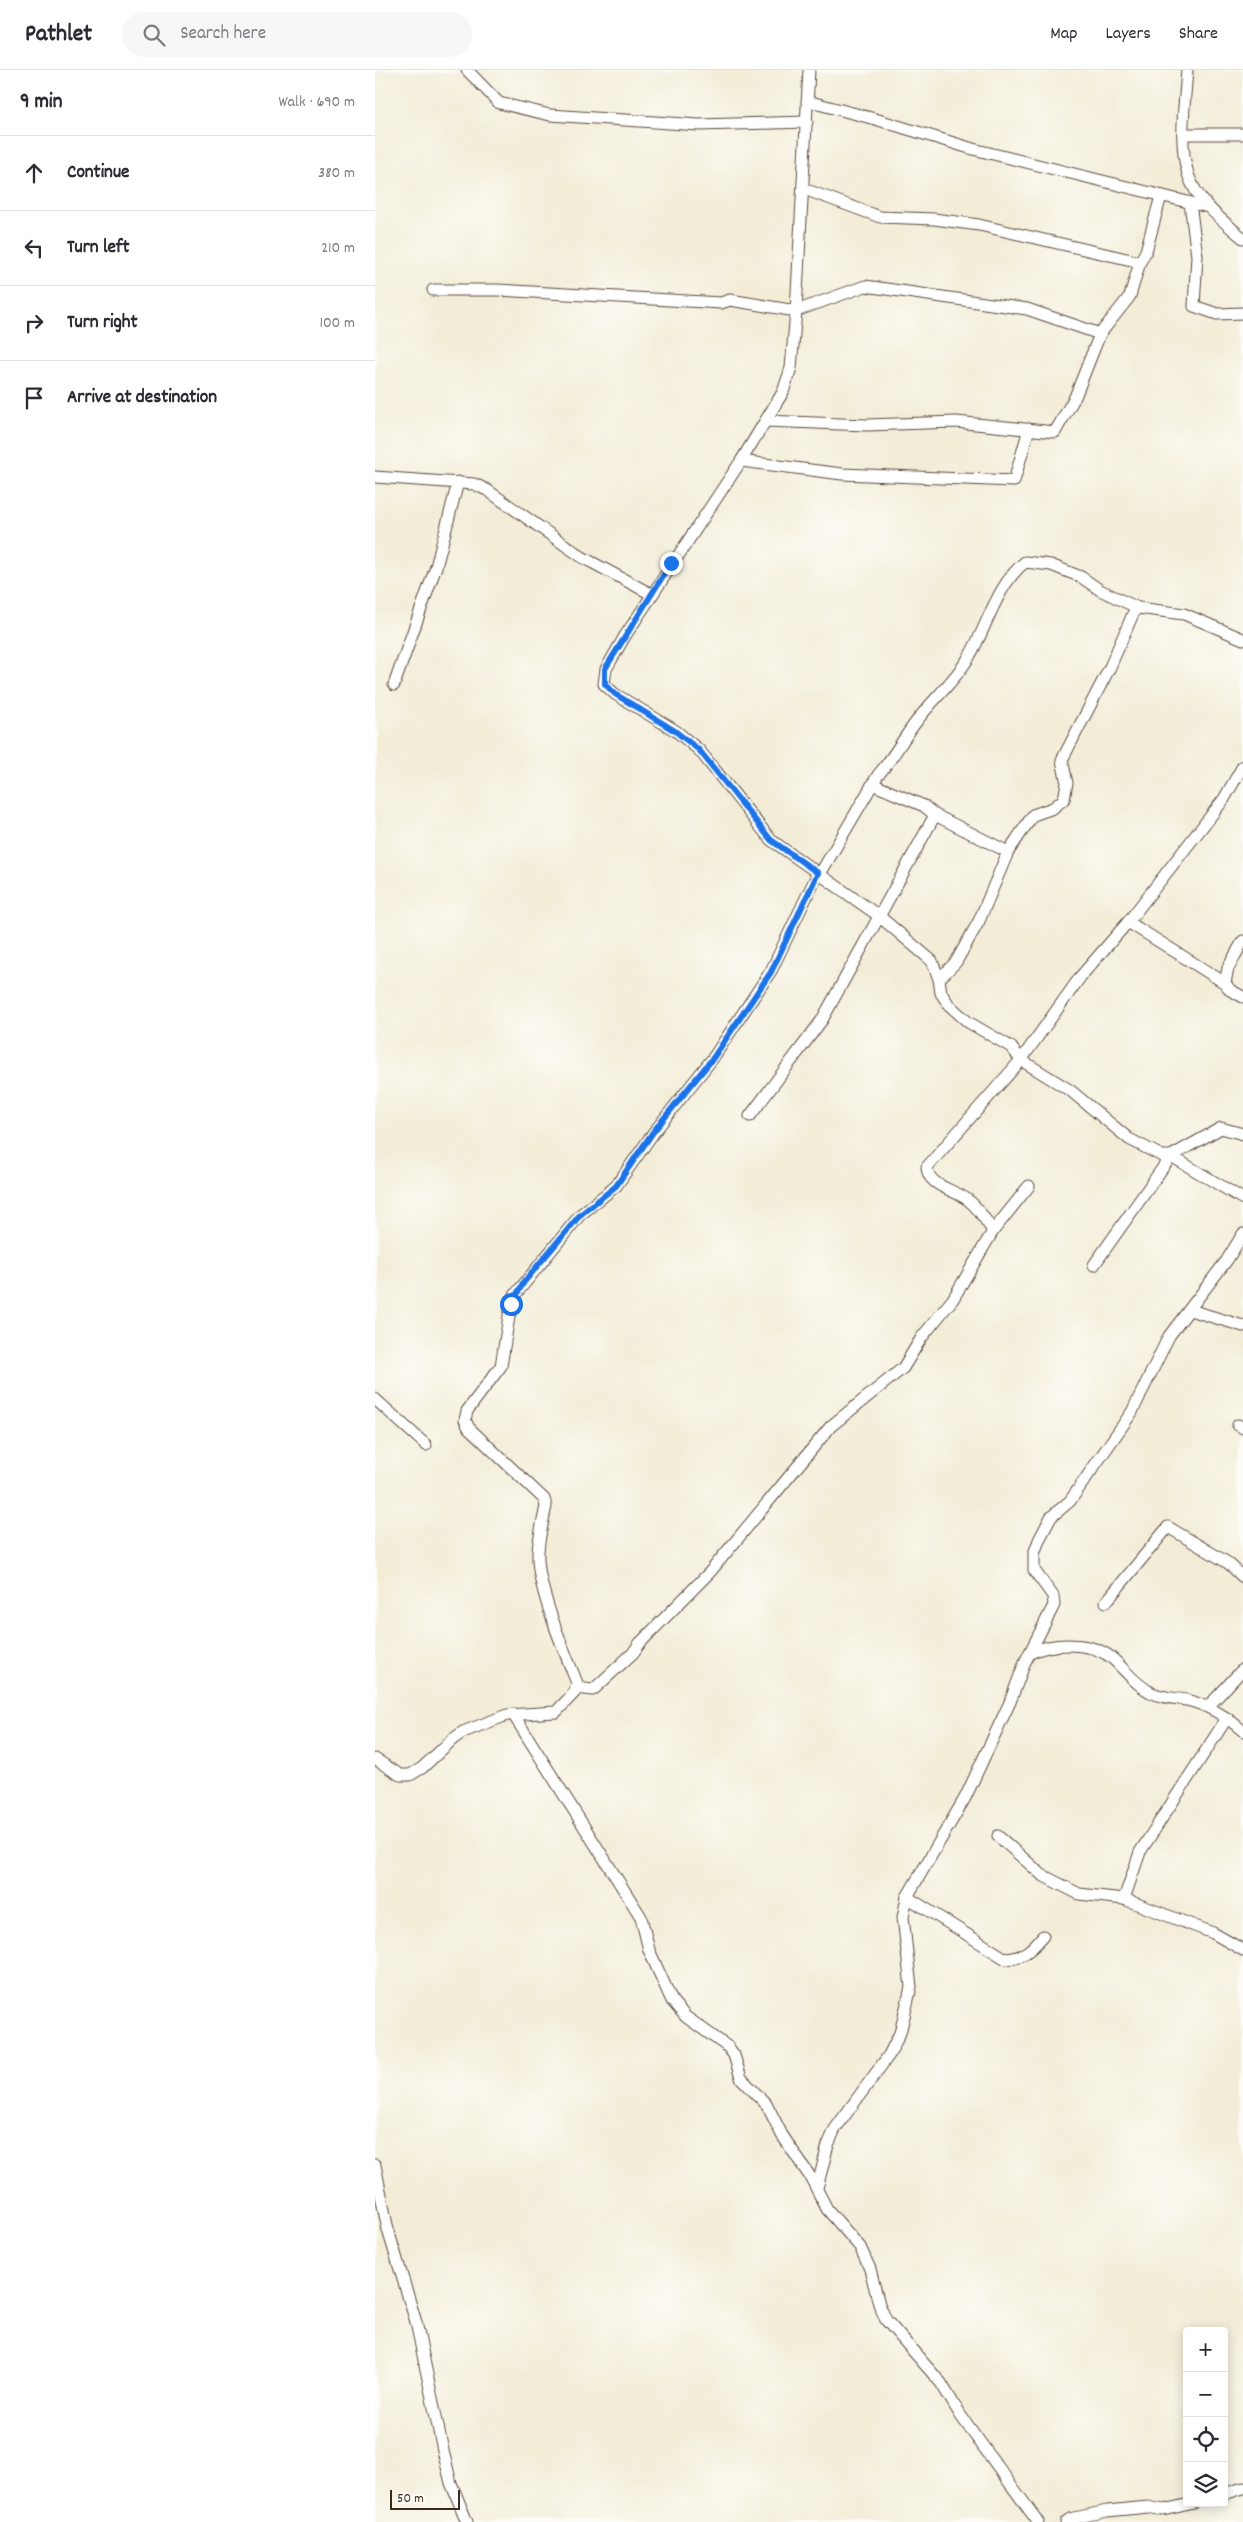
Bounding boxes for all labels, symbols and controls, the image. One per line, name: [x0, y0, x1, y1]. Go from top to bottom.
search box: [122, 12, 472, 57]
text: Pathlet: [25, 18, 92, 52]
icon: search: [140, 21, 168, 49]
text: Search here: [180, 21, 266, 48]
text: Map: [1050, 22, 1077, 47]
text: Layers: [1105, 22, 1151, 47]
text: Share: [1179, 22, 1218, 47]
text: 9 min: [20, 88, 62, 118]
text: Walk · 690 m: [278, 91, 355, 114]
icon: ahead: [20, 159, 48, 187]
text: Continue: [67, 160, 129, 187]
text: 380 m: [318, 162, 355, 185]
icon: left: [20, 234, 48, 262]
text: Turn left: [67, 235, 130, 262]
text: 210 m: [321, 237, 355, 260]
icon: right: [20, 309, 48, 337]
text: Turn right: [67, 310, 138, 337]
text: 100 m: [319, 312, 355, 335]
icon: arrive: [20, 384, 48, 412]
text: Arrive at destination: [67, 385, 217, 412]
route end: [660, 552, 683, 575]
route start: [500, 1293, 523, 1316]
map controls: [1183, 2327, 1228, 2507]
button: +: [1183, 2327, 1228, 2372]
button: −: [1183, 2372, 1228, 2417]
button: locate: [1183, 2417, 1228, 2462]
button: layers: [1183, 2462, 1228, 2507]
scale bar: [390, 2487, 460, 2510]
text: 50 m: [397, 2489, 424, 2509]

